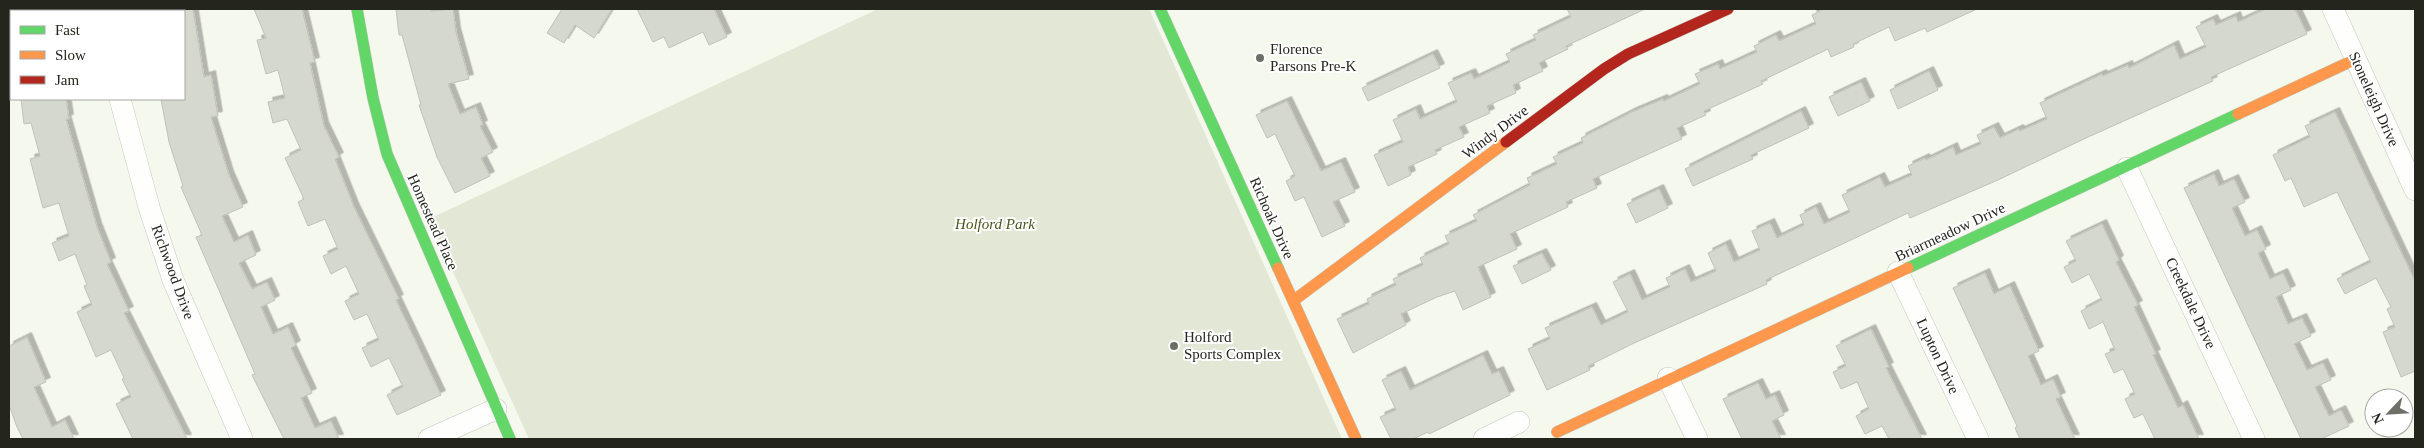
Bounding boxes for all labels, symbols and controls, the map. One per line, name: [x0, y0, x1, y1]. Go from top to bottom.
legend: [10, 10, 185, 100]
text: Fast: [55, 22, 81, 38]
place label: Florence Parsons Pre-K: [1270, 41, 1356, 74]
text: Slow: [55, 47, 86, 63]
street label: Stoneleigh Drive: [2346, 49, 2402, 149]
marker: Florence Parsons Pre-K: [1254, 52, 1266, 64]
text: Jam: [55, 72, 79, 88]
street label: Windy Drive: [1459, 102, 1531, 162]
street label: Homestead Place: [405, 171, 462, 273]
street label: Richoak Drive: [1247, 175, 1297, 262]
street label: Briarmeadow Drive: [1892, 199, 2008, 265]
park label: Holford Park: [954, 216, 1035, 232]
street label: Richwood Drive: [148, 222, 198, 322]
street label: Creekdale Drive: [2163, 255, 2219, 351]
street label: Lupton Drive: [1914, 316, 1963, 397]
place label: Holford Sports Complex: [1184, 329, 1282, 362]
marker: Holford Sports Complex: [1168, 340, 1180, 352]
north arrow: [2364, 388, 2414, 438]
text: N: [2369, 411, 2387, 426]

